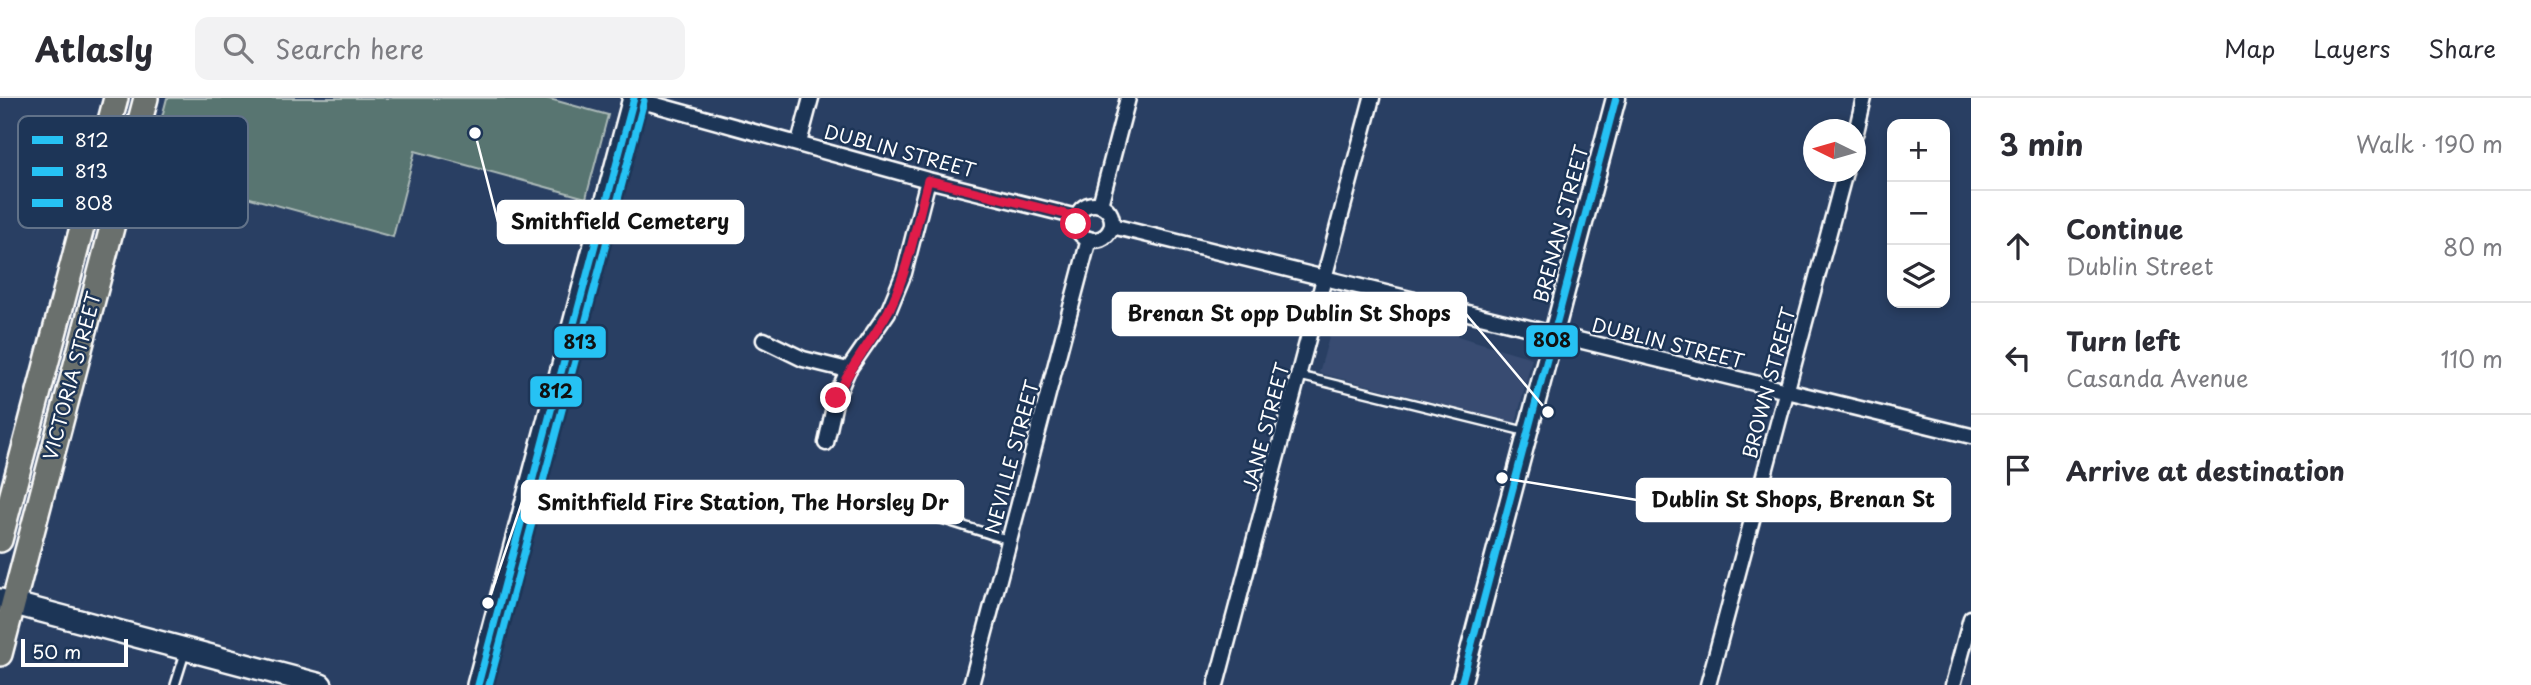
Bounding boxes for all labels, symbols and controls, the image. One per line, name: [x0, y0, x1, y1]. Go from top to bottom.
search box: [195, 17, 685, 80]
text: Atlasly: [35, 23, 153, 73]
icon: search: [219, 29, 257, 67]
text: Search here: [275, 29, 424, 68]
text: Map: [2224, 30, 2275, 66]
text: Layers: [2313, 30, 2390, 66]
text: Share: [2428, 30, 2496, 66]
legend: [18, 116, 248, 228]
street label: DUBLIN STREET: [821, 116, 979, 184]
north arrow: [1803, 119, 1866, 182]
map controls: [1887, 119, 1950, 308]
button: +: [1887, 119, 1950, 182]
text: 3 min: [1999, 121, 2084, 166]
text: 812: [75, 125, 109, 153]
text: Walk · 190 m: [2356, 126, 2503, 161]
street label: BRENAN STREET: [1526, 142, 1595, 306]
text: 813: [75, 156, 108, 184]
button: −: [1887, 182, 1950, 245]
text: 808: [75, 188, 113, 216]
callout: Smithfield Cemetery: [498, 201, 743, 243]
text: Smithfield Cemetery: [511, 204, 729, 236]
route start: [1060, 208, 1091, 239]
text: Continue: [2066, 209, 2183, 248]
icon: ahead: [1999, 227, 2037, 265]
text: 80 m: [2443, 229, 2503, 264]
button: layers: [1887, 245, 1950, 308]
text: Dublin Street: [2066, 248, 2213, 283]
street label: VICTORIA STREET: [35, 289, 107, 463]
callout: Brenan St opp Dublin St Shops: [1113, 293, 1466, 335]
text: Brenan St opp Dublin St Shops: [1127, 296, 1451, 328]
street label: BROWN STREET: [1734, 304, 1802, 462]
street label: DUBLIN STREET: [1589, 310, 1747, 374]
text: Turn left: [2066, 321, 2181, 360]
line badge: 808: [1525, 324, 1579, 358]
line badge: 813: [553, 325, 607, 359]
text: 808: [1533, 325, 1571, 353]
text: 813: [563, 327, 597, 355]
icon: left: [1999, 339, 2037, 377]
text: 110 m: [2441, 341, 2503, 376]
street label: JANE STREET: [1234, 360, 1296, 494]
text: Casanda Avenue: [2066, 360, 2249, 395]
line badge: 812: [529, 375, 583, 408]
text: 812: [539, 376, 573, 404]
street label: NEVILLE STREET: [977, 377, 1045, 537]
route end: [820, 382, 851, 413]
icon: arrive: [1999, 451, 2037, 489]
text: Arrive at destination: [2066, 451, 2345, 490]
callout: Dublin St Shops, Brenan St: [1637, 479, 1950, 521]
callout: Smithfield Fire Station, The Horsley Dr: [522, 481, 963, 523]
text: Dublin St Shops, Brenan St: [1651, 482, 1935, 514]
text: Smithfield Fire Station, The Horsley Dr: [537, 485, 949, 517]
scale bar: [21, 636, 128, 668]
text: 50 m: [32, 637, 81, 665]

